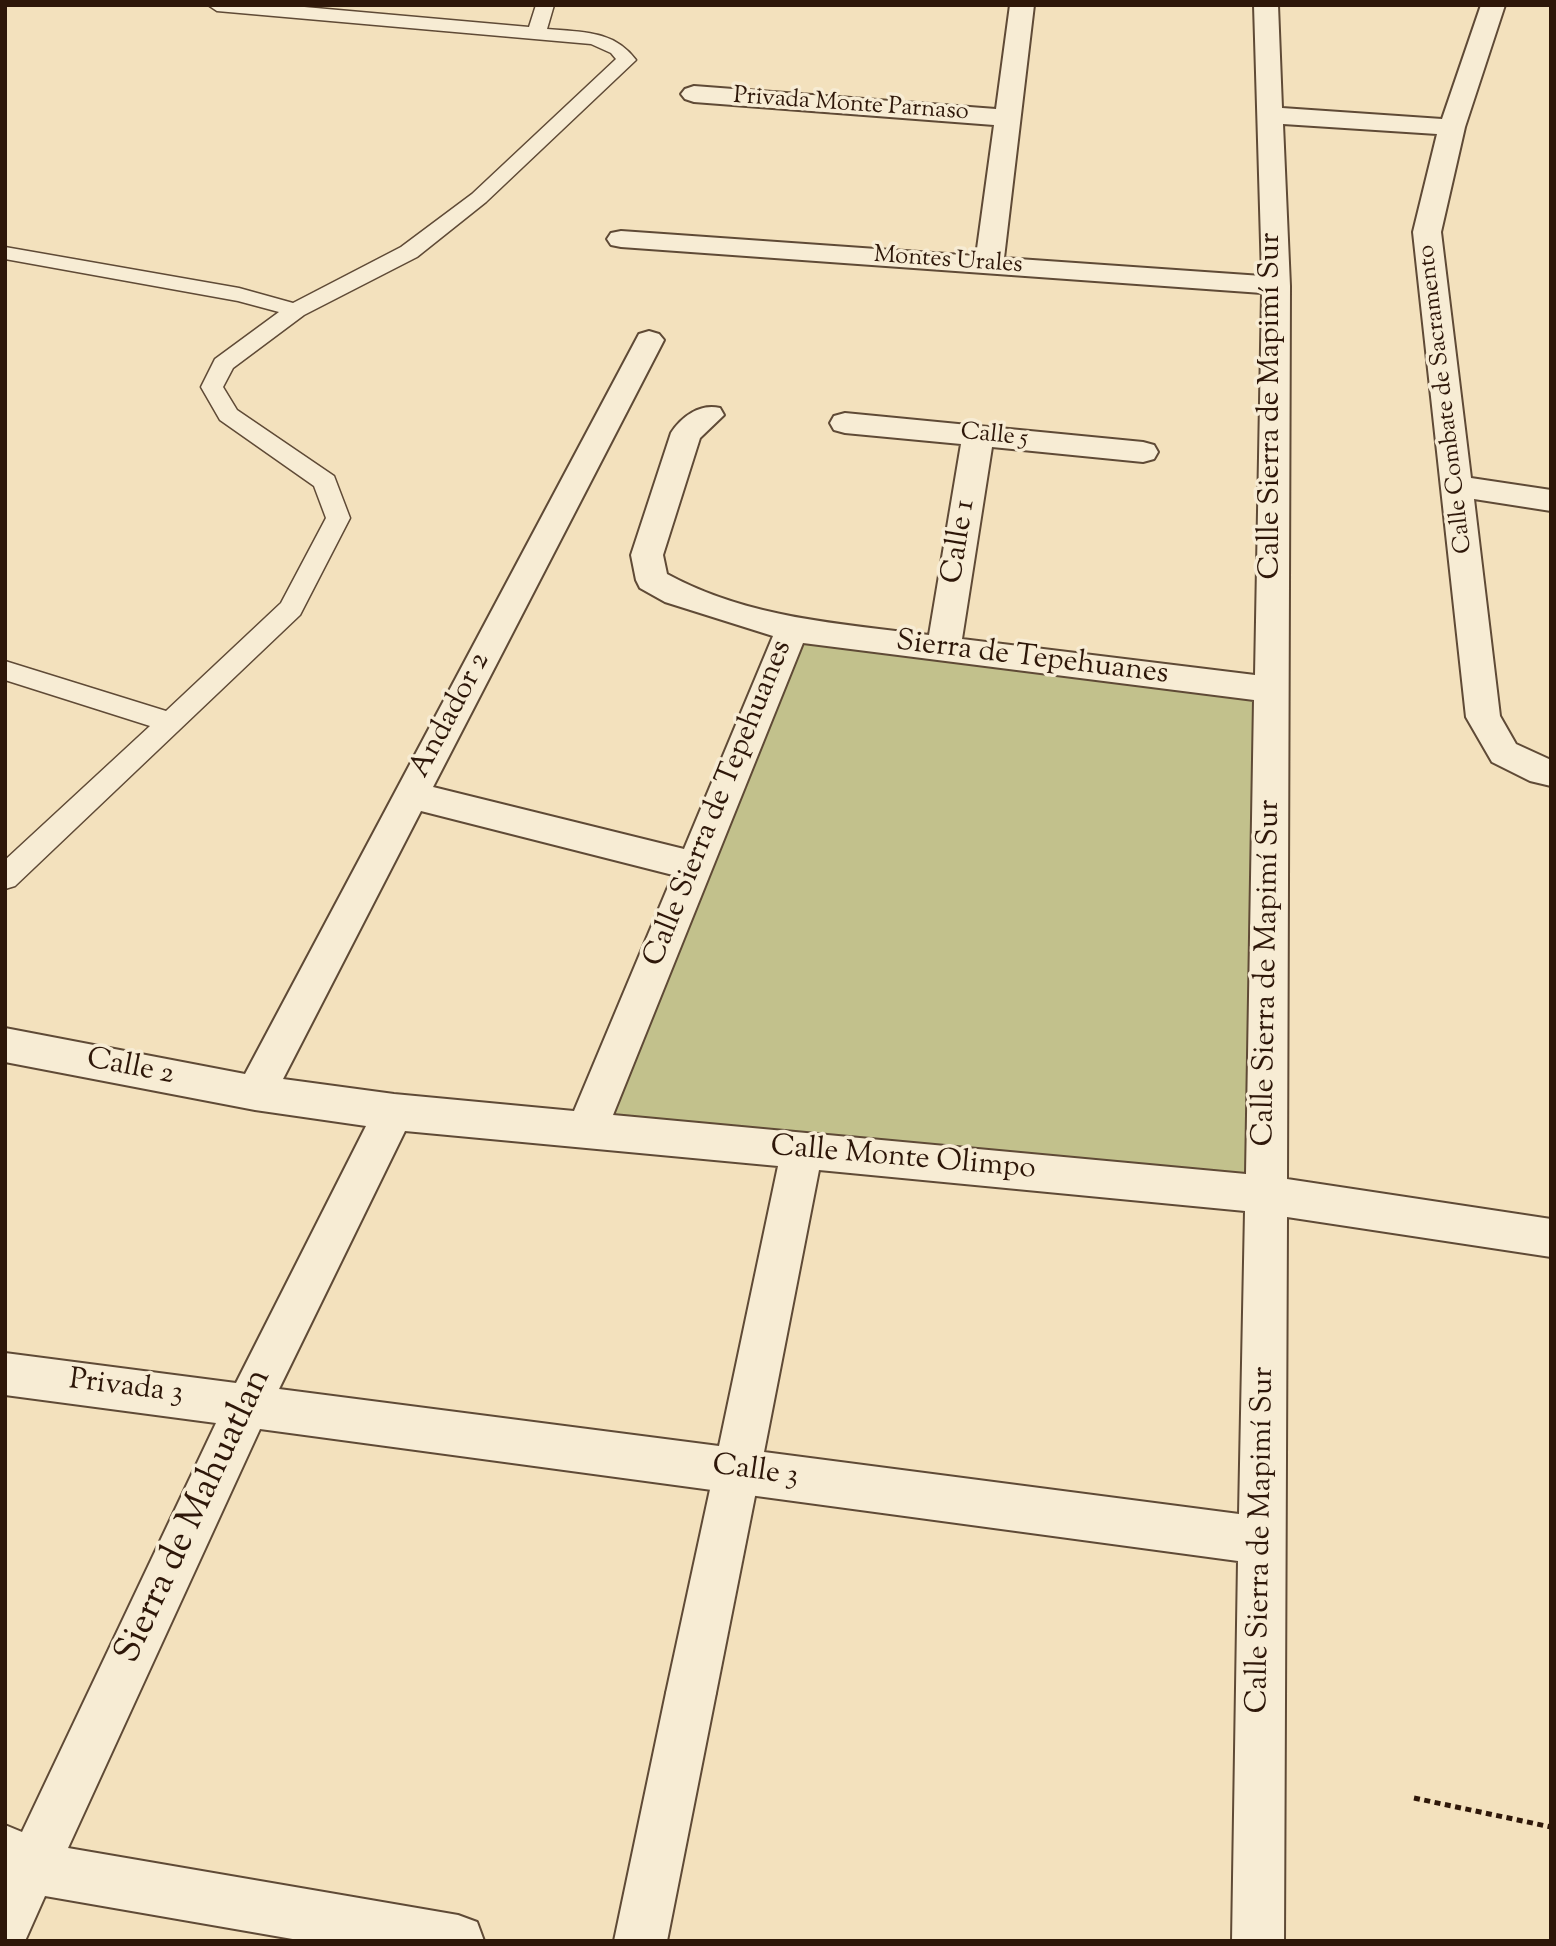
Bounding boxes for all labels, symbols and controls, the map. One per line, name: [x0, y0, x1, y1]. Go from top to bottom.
street label: Privada Monte Parnaso: [732, 83, 970, 129]
street label: Calle Sierra de Mapimí Sur: [1255, 233, 1291, 579]
street label: Montes Urales: [872, 242, 1024, 282]
street label: Calle Combate de Sacramento: [1414, 243, 1480, 555]
street label: Calle 5: [959, 419, 1029, 455]
street label: Calle 1: [937, 497, 985, 587]
street label: Sierra de Tepehuanes: [894, 625, 1170, 695]
street label: Calle Sierra de Tepehuanes: [638, 636, 802, 972]
street label: Andador 2: [404, 647, 500, 785]
street label: Calle Sierra de Mapimí Sur: [1248, 799, 1290, 1147]
street label: Calle 2: [83, 1043, 177, 1095]
street label: Calle Monte Olimpo: [769, 1130, 1037, 1190]
street label: Sierra de Mahuatlan: [108, 1362, 284, 1672]
street label: Privada 3: [67, 1364, 185, 1414]
street label: Calle Sierra de Mapimí Sur: [1242, 1366, 1284, 1714]
street label: Calle 3: [710, 1449, 800, 1497]

